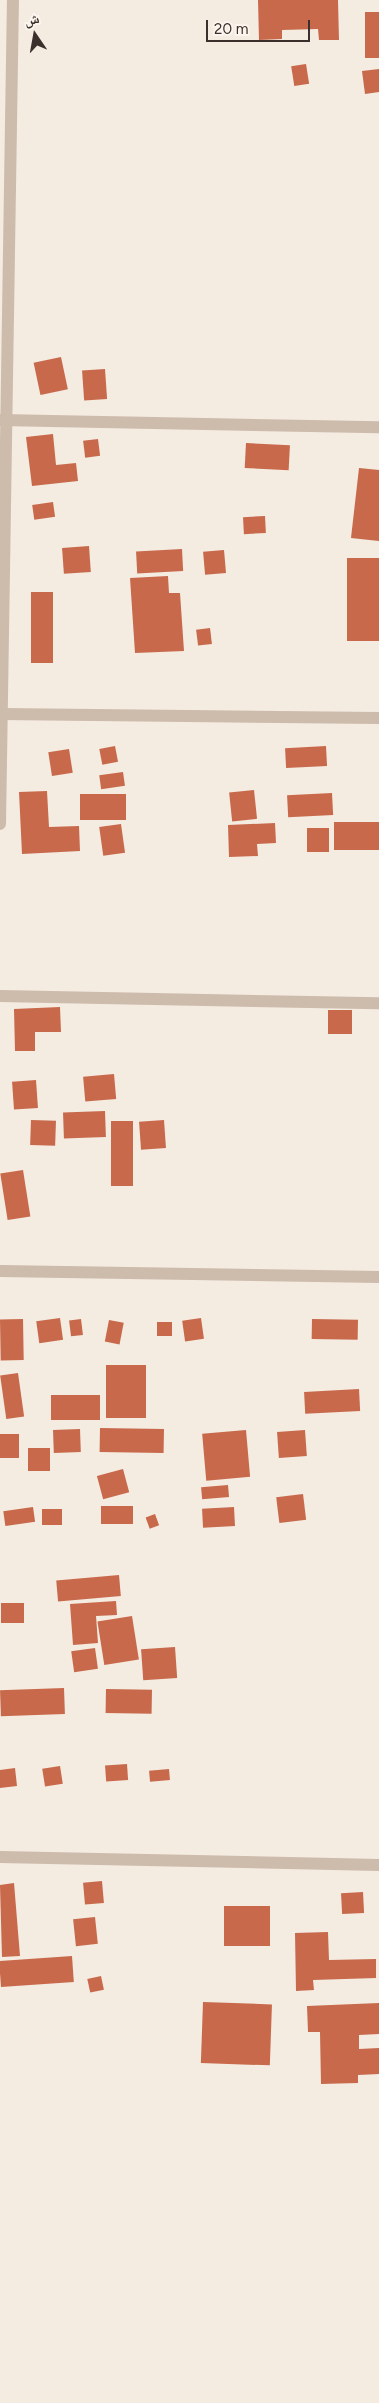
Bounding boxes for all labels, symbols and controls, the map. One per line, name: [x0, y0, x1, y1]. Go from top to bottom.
north arrow: [10, 10, 60, 60]
text: ش: [23, 10, 41, 30]
scale bar: [209, 10, 313, 42]
text: 20 m: [214, 20, 248, 38]

